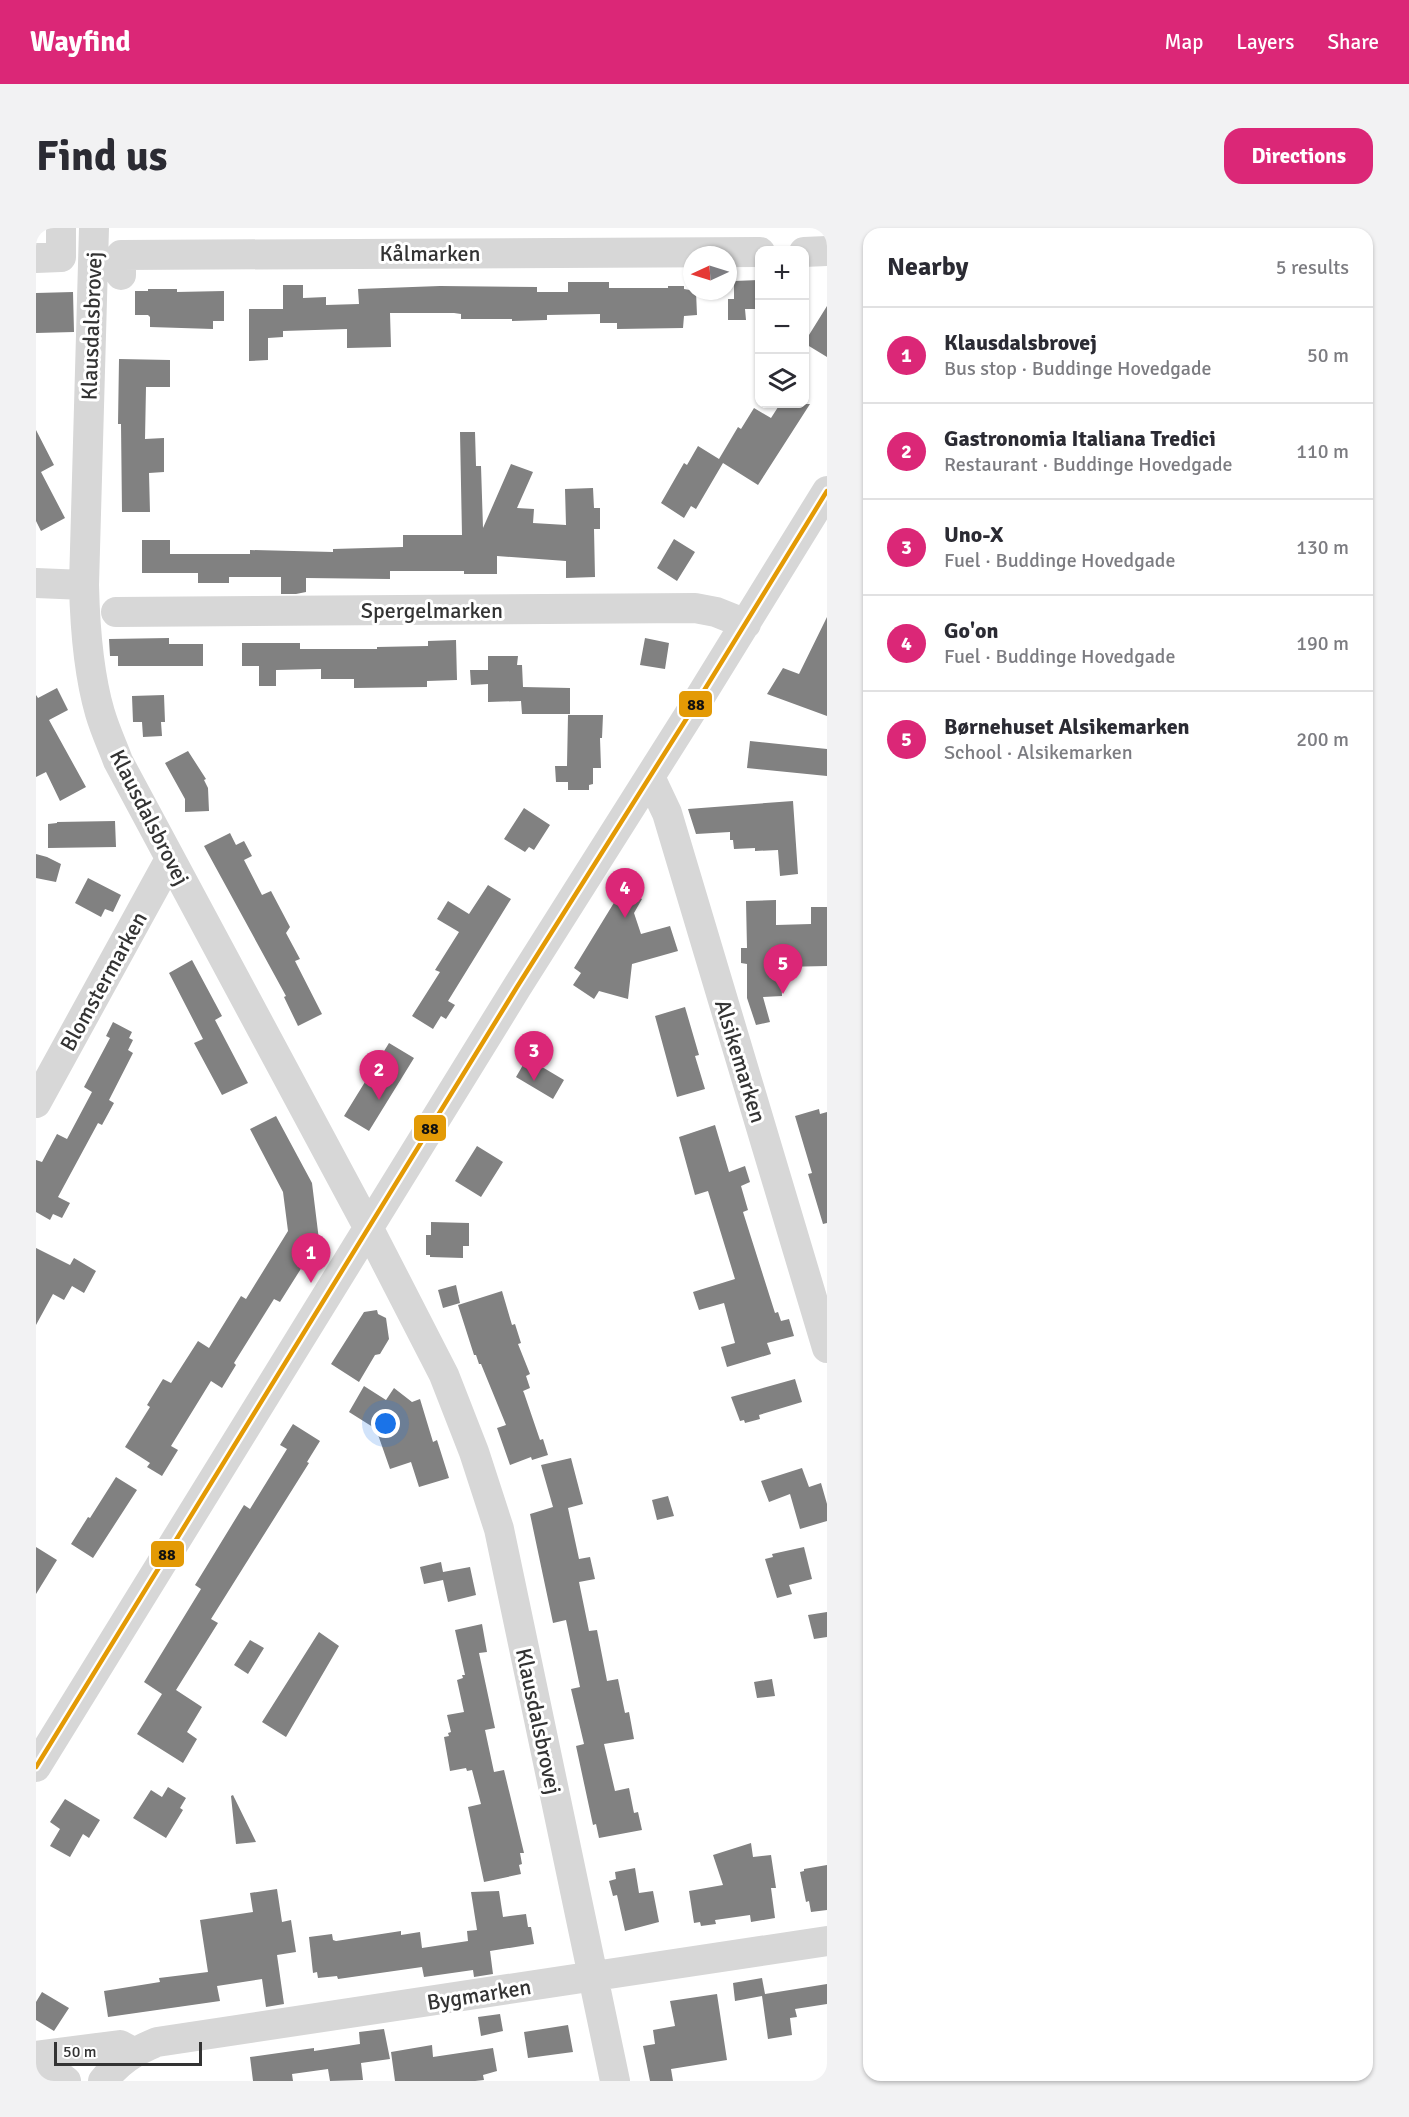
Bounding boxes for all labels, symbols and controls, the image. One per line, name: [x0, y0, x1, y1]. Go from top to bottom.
text: Wayfind: [30, 25, 131, 59]
text: Map: [1165, 29, 1203, 55]
text: Layers: [1236, 29, 1294, 55]
text: Share: [1327, 29, 1379, 55]
button: Directions: [1224, 128, 1373, 184]
text: Find us: [36, 131, 167, 182]
street label: Kålmarken: [379, 240, 481, 267]
north arrow: [683, 246, 737, 300]
map controls: [755, 246, 809, 408]
button: +: [755, 246, 809, 300]
street label: Klausdalsbrovej: [75, 251, 108, 401]
text: Nearby: [887, 251, 968, 283]
text: 5 results: [1276, 255, 1349, 280]
button: −: [755, 300, 809, 354]
text: Klausdalsbrovej: [944, 329, 1097, 356]
text: 1: [901, 343, 912, 368]
text: 50 m: [1307, 343, 1349, 368]
button: layers: [755, 354, 809, 408]
text: Bus stop · Buddinge Hovedgade: [944, 356, 1212, 381]
text: Gastronomia Italiana Tredici: [944, 425, 1216, 452]
text: 2: [901, 439, 912, 464]
text: 110 m: [1296, 439, 1349, 464]
text: Restaurant · Buddinge Hovedgade: [944, 452, 1233, 477]
text: Uno-X: [944, 521, 1004, 548]
text: 3: [901, 535, 912, 560]
text: 130 m: [1296, 535, 1349, 560]
text: Fuel · Buddinge Hovedgade: [944, 548, 1175, 573]
street label: Spergelmarken: [361, 597, 503, 624]
text: Go'on: [944, 617, 998, 644]
text: 4: [901, 631, 912, 656]
text: 190 m: [1296, 631, 1349, 656]
text: Fuel · Buddinge Hovedgade: [944, 644, 1175, 669]
line badge: 88: [678, 690, 713, 718]
text: 88: [687, 695, 705, 715]
text: Børnehuset Alsikemarken: [944, 713, 1190, 740]
text: 5: [901, 727, 912, 752]
text: 200 m: [1296, 727, 1349, 752]
text: School · Alsikemarken: [944, 740, 1133, 765]
street label: Klausdalsbrovej: [104, 745, 195, 890]
pin: 4: [606, 868, 644, 918]
street label: Blomstermarken: [54, 907, 153, 1056]
pin: 5: [764, 944, 802, 994]
street label: Alsikemarken: [709, 996, 772, 1126]
pin: 3: [514, 1032, 554, 1081]
pin: 2: [360, 1050, 398, 1100]
line badge: 88: [413, 1114, 447, 1142]
text: 88: [421, 1119, 439, 1139]
pin: 1: [292, 1234, 330, 1283]
your location: [371, 1409, 400, 1438]
line badge: 88: [150, 1540, 185, 1568]
text: 88: [158, 1545, 176, 1565]
street label: Klausdalsbrovej: [510, 1646, 567, 1797]
street label: Bygmarken: [425, 1973, 533, 2016]
scale bar: [54, 2039, 202, 2066]
text: 50 m: [63, 2042, 97, 2062]

